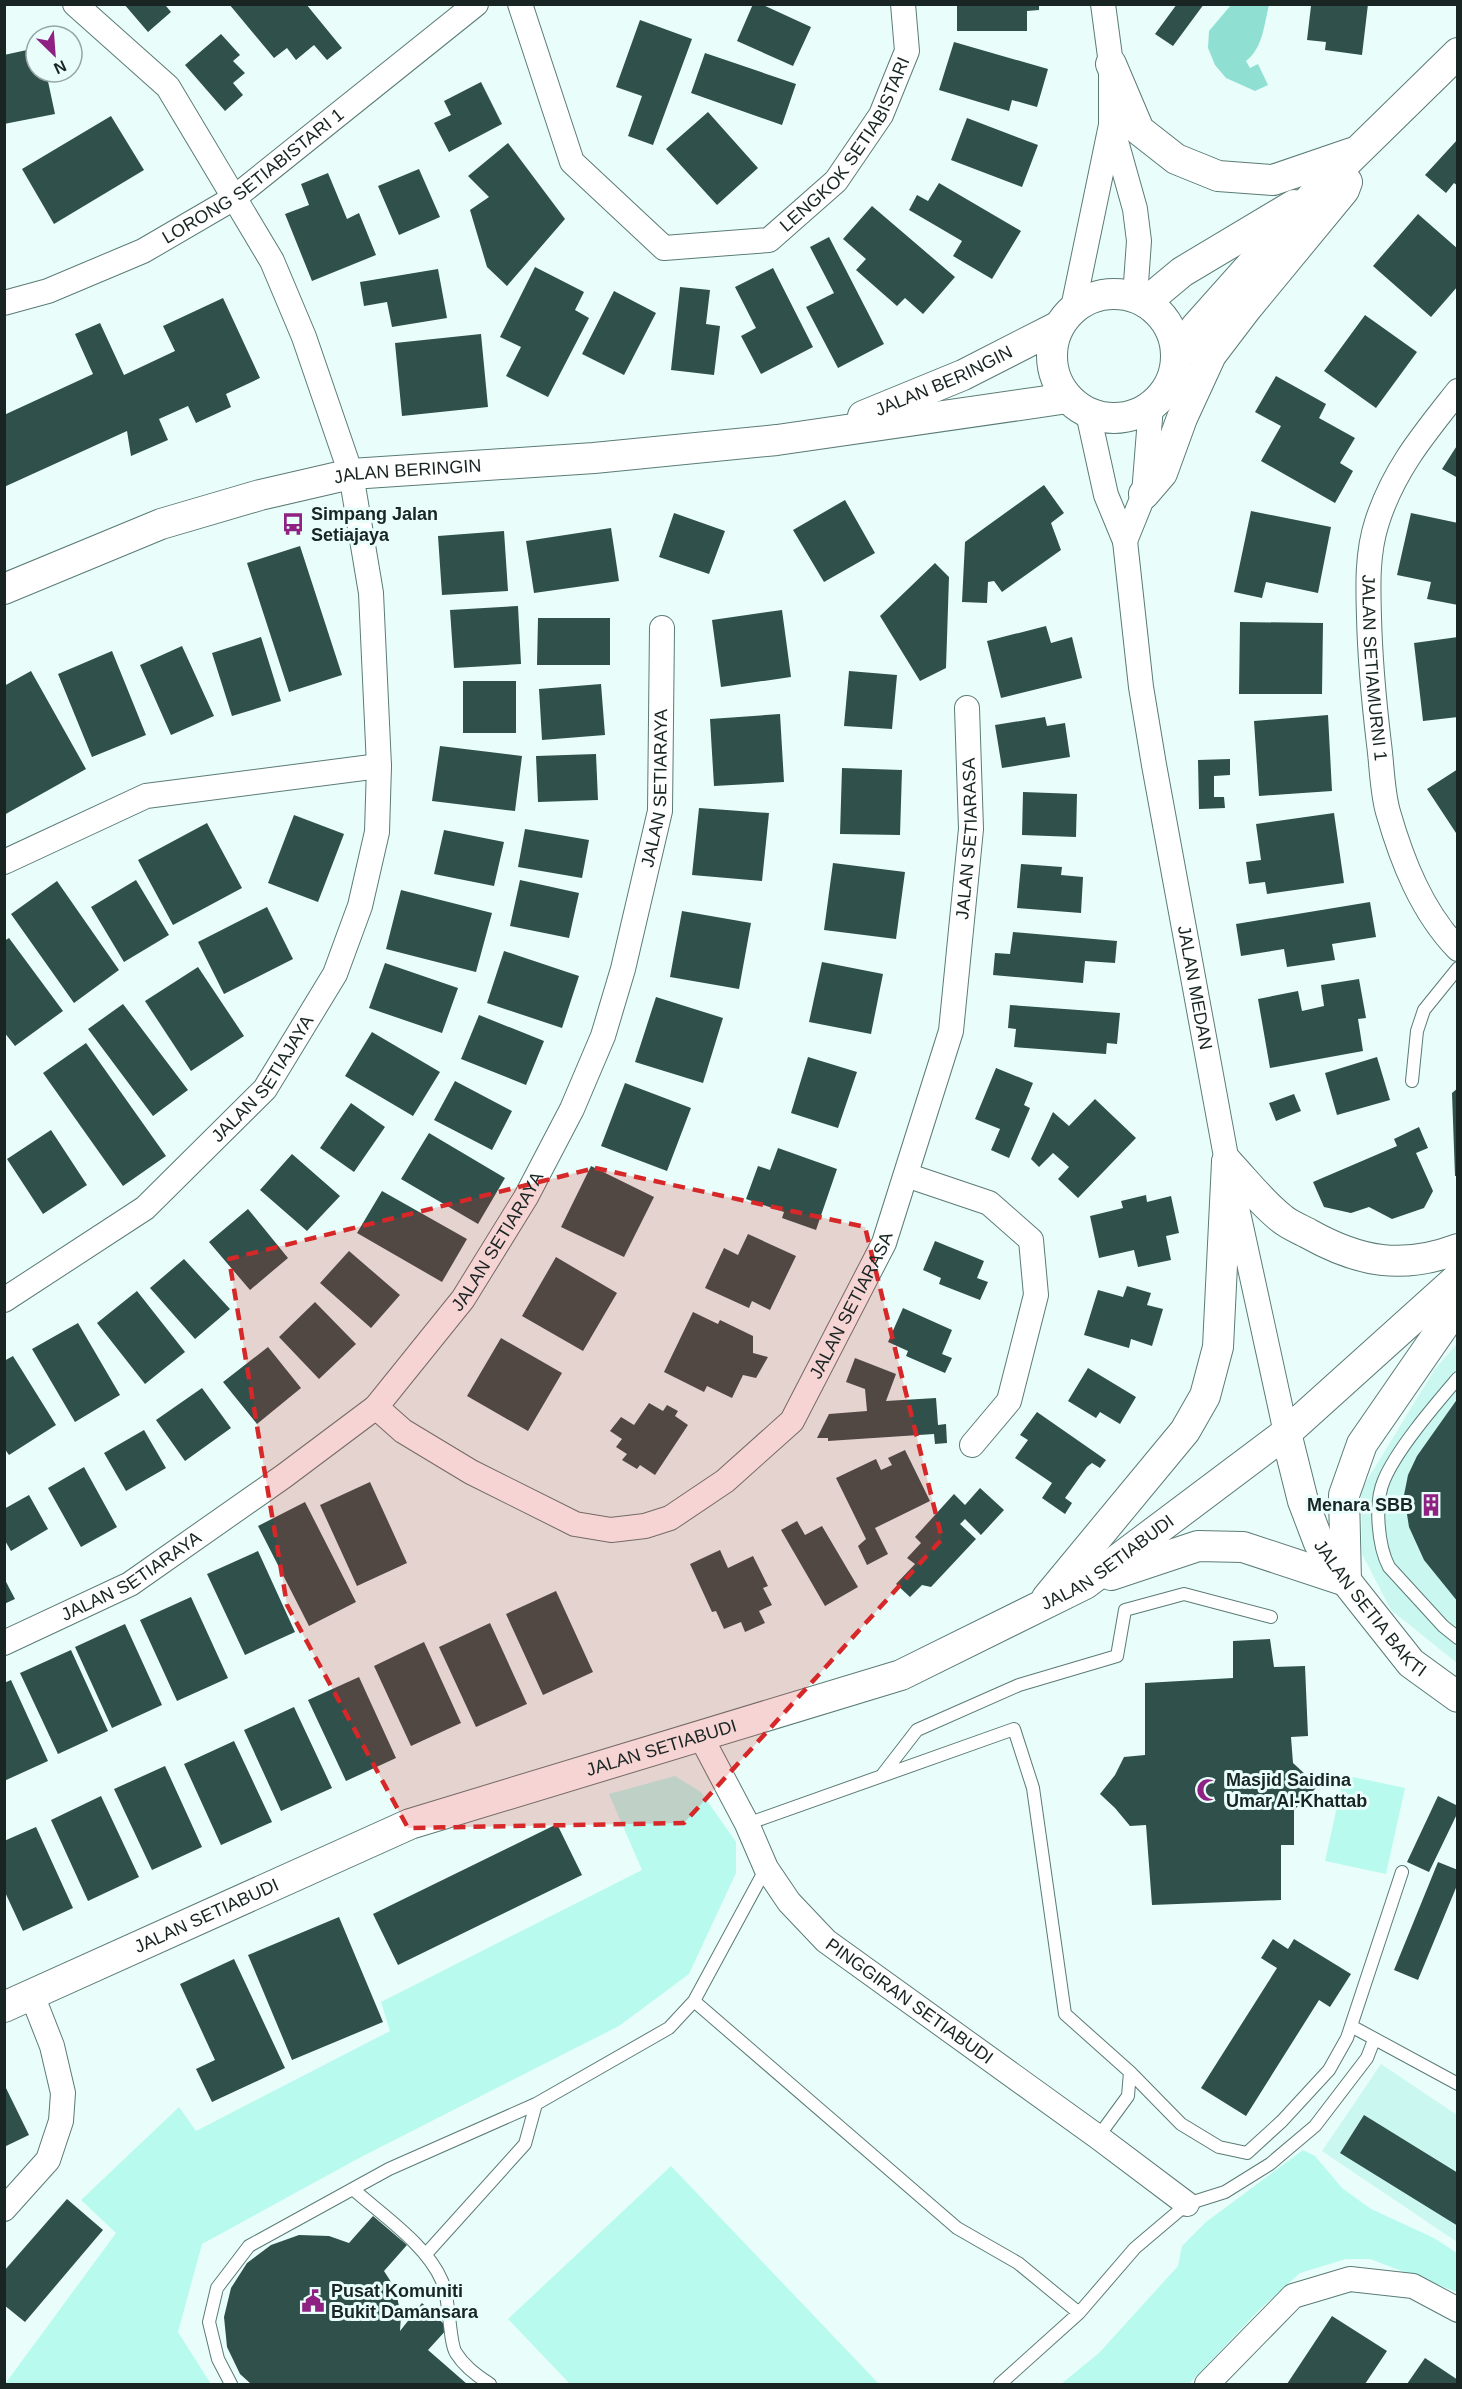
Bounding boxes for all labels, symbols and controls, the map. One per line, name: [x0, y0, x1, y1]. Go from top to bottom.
north arrow: [24, 24, 84, 84]
street label: LENGKOK SETIABISTARI: [776, 54, 913, 236]
text: N: [51, 57, 69, 77]
street label: LORONG SETIABISTARI 1: [159, 104, 348, 248]
street label: JALAN BERINGIN: [872, 342, 1016, 420]
street label: JALAN BERINGIN: [332, 455, 482, 488]
place label: Simpang Jalan Setiajaya: [311, 504, 438, 545]
bus stop icon: Simpang Jalan Setiajaya: [280, 511, 306, 537]
street label: JALAN SETIAMURNI 1: [1358, 574, 1391, 762]
street label: JALAN SETIARAYA: [637, 709, 671, 869]
street label: JALAN SETIARASA: [952, 757, 981, 920]
street label: JALAN MEDAN: [1174, 924, 1216, 1051]
street label: JALAN SETIAJAYA: [207, 1012, 317, 1146]
street label: JALAN SETIARAYA: [447, 1168, 547, 1315]
street label: JALAN SETIARASA: [806, 1230, 897, 1382]
building icon: Menara SBB: [1418, 1492, 1444, 1518]
place label: Menara SBB: [1307, 1495, 1413, 1515]
street label: JALAN SETIABUDI: [1038, 1511, 1178, 1614]
street label: JALAN SETIARAYA: [58, 1527, 205, 1625]
street label: JALAN SETIA BAKTI: [1310, 1536, 1430, 1681]
street label: JALAN SETIABUDI: [584, 1715, 739, 1780]
place label: Masjid Saidina Umar Al-Khattab: [1226, 1770, 1367, 1811]
mosque icon: Masjid Saidina Umar Al-Khattab: [1195, 1777, 1221, 1803]
street label: JALAN SETIABUDI: [131, 1875, 282, 1957]
street label: PINGGIRAN SETIABUDI: [822, 1934, 997, 2068]
place label: Pusat Komuniti Bukit Damansara: [331, 2281, 479, 2322]
public building icon: Pusat Komuniti Bukit Damansara: [300, 2288, 326, 2314]

